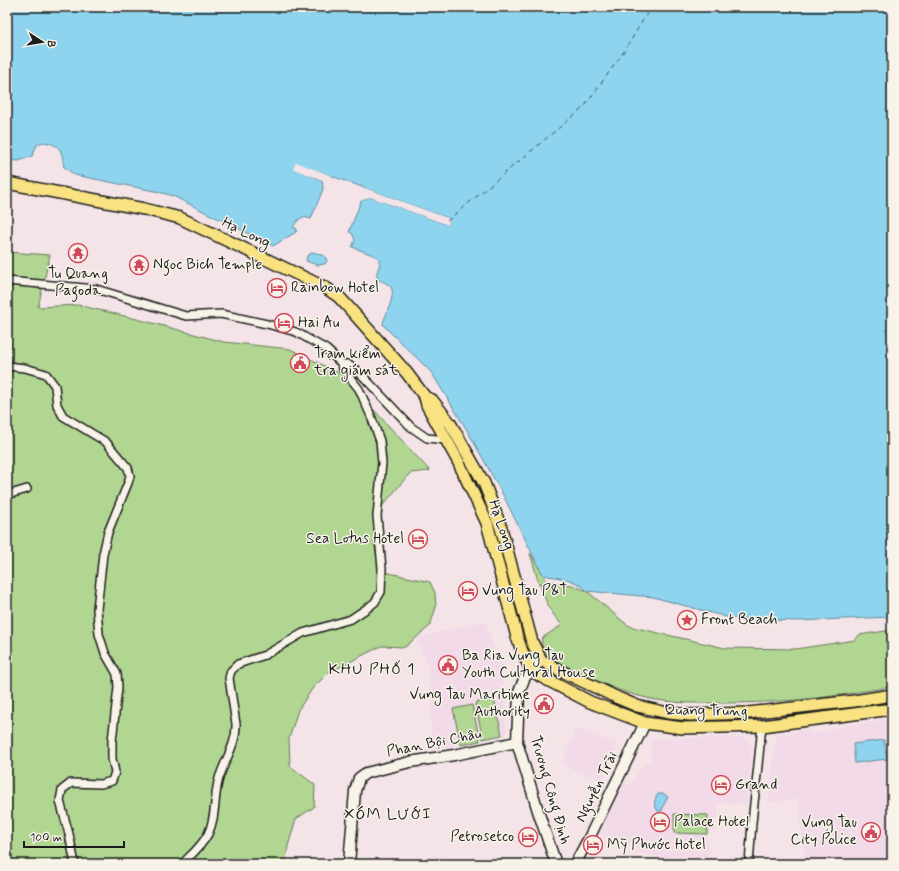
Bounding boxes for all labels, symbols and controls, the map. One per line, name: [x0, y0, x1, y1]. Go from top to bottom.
north arrow: [22, 22, 62, 62]
text: B: [43, 39, 58, 49]
street label: Hạ Long: [218, 213, 274, 254]
temple icon: Tu Quang Pagoda: [67, 242, 89, 264]
temple icon: Ngoc Bich Temple: [128, 254, 150, 276]
place label: Ngoc Bich Temple: [153, 255, 262, 276]
place label: Tu Quang Pagoda: [48, 264, 108, 302]
hotel icon: Rainbow Hotel: [266, 277, 288, 299]
place label: Rainbow Hotel: [291, 278, 379, 298]
hotel icon: Hai Au: [273, 312, 295, 334]
place label: Hai Au: [298, 313, 340, 333]
place label: Trạm kiểm tra giám sát: [313, 344, 398, 382]
public building icon: Trạm kiểm tra giám sát: [289, 352, 311, 374]
street label: Hạ Long: [482, 497, 519, 553]
hotel icon: Sea Lotus Hotel: [407, 528, 429, 550]
place label: Sea Lotus Hotel: [306, 529, 404, 549]
hotel icon: Vung Tau P&T: [457, 580, 479, 602]
place label: Vung Tau P&T: [482, 581, 568, 602]
place icon: Front Beach: [676, 609, 698, 631]
place label: Front Beach: [701, 610, 778, 630]
place label: Ba Ria Vung Tau Youth Cultural House: [462, 646, 595, 683]
public building icon: Ba Ria Vung Tau Youth Cultural House: [437, 654, 459, 676]
district label: KHU PHỐ 1: [328, 659, 416, 680]
place label: Vung Tau Maritime Authority: [410, 685, 530, 722]
public building icon: Vung Tau Maritime Authority: [533, 693, 555, 715]
street label: Quang Trung: [664, 700, 748, 723]
street label: Phan Bội Châu: [385, 724, 483, 762]
street label: Trương Công Định: [524, 733, 575, 847]
street label: Nguyễn Trãi: [571, 748, 624, 826]
hotel icon: Grand: [710, 774, 732, 796]
place label: Grand: [735, 775, 778, 795]
district label: XÓM LƯỚI: [344, 804, 432, 825]
hotel icon: Palace Hotel: [649, 811, 671, 833]
place label: Palace Hotel: [674, 812, 749, 832]
place label: Vung Tau City Police: [791, 813, 857, 850]
public building icon: Vung Tau City Police: [860, 821, 882, 843]
scale bar: [24, 823, 124, 849]
hotel icon: Petrosetco: [517, 826, 539, 848]
place label: Petrosetco: [450, 827, 514, 847]
text: 100 m: [30, 830, 62, 846]
hotel icon: Mỹ Phước Hotel: [582, 834, 604, 856]
place label: Mỹ Phước Hotel: [607, 835, 706, 855]

